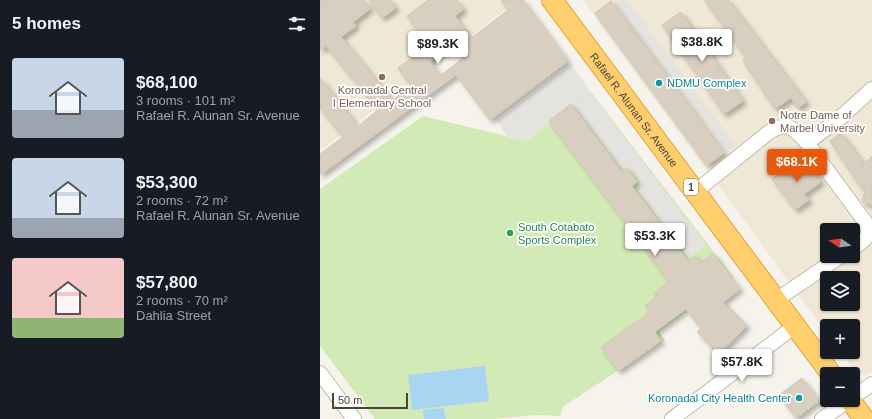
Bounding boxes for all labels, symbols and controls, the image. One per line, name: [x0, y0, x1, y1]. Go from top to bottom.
icon: filters: [286, 13, 308, 35]
text: 5 homes: [12, 14, 81, 33]
pin: $38.8K: [669, 29, 735, 63]
pin: $89.3K: [405, 31, 471, 65]
text: $38.8K: [681, 34, 723, 49]
text: $89.3K: [417, 36, 459, 51]
street label: Rafael R. Alunan Sr. Avenue: [588, 51, 680, 169]
marker: Koronadal Central I Elementary School: [377, 72, 387, 82]
text: $68,100: [136, 73, 197, 92]
icon: home: [44, 74, 92, 122]
place label: NDMU Complex: [667, 77, 747, 89]
marker: NDMU Complex: [654, 78, 664, 88]
place label: Koronadal Central I Elementary School: [333, 84, 431, 109]
text: 3 rooms · 101 m²: [136, 93, 235, 108]
text: Rafael R. Alunan Sr. Avenue: [136, 108, 300, 123]
place label: Notre Dame of Marbel University: [780, 109, 865, 134]
marker: Notre Dame of Marbel University: [767, 116, 777, 126]
pin: $68.1K: [764, 149, 830, 183]
text: $68.1K: [776, 154, 818, 169]
text: $53,300: [136, 173, 197, 192]
icon: home: [44, 174, 92, 222]
road number: 1: [684, 179, 698, 195]
text: 2 rooms · 72 m²: [136, 193, 228, 208]
text: Rafael R. Alunan Sr. Avenue: [136, 208, 300, 223]
place label: South Cotabato Sports Complex: [518, 221, 597, 246]
pin: $53.3K: [622, 223, 688, 257]
north arrow: [820, 223, 860, 263]
map controls: [820, 223, 860, 407]
marker: South Cotabato Sports Complex: [505, 228, 515, 238]
text: $53.3K: [634, 228, 676, 243]
button: layers: [820, 271, 860, 311]
text: $57,800: [136, 273, 197, 292]
icon: home: [44, 274, 92, 322]
text: 2 rooms · 70 m²: [136, 293, 228, 308]
text: Dahlia Street: [136, 308, 211, 323]
button: +: [820, 319, 860, 359]
pin: $57.8K: [709, 349, 775, 383]
text: $57.8K: [721, 354, 763, 369]
button: −: [820, 367, 860, 407]
scale bar: [332, 391, 408, 410]
place label: Koronadal City Health Center: [648, 392, 791, 404]
marker: Koronadal City Health Center: [794, 393, 804, 403]
text: 50 m: [338, 394, 362, 406]

